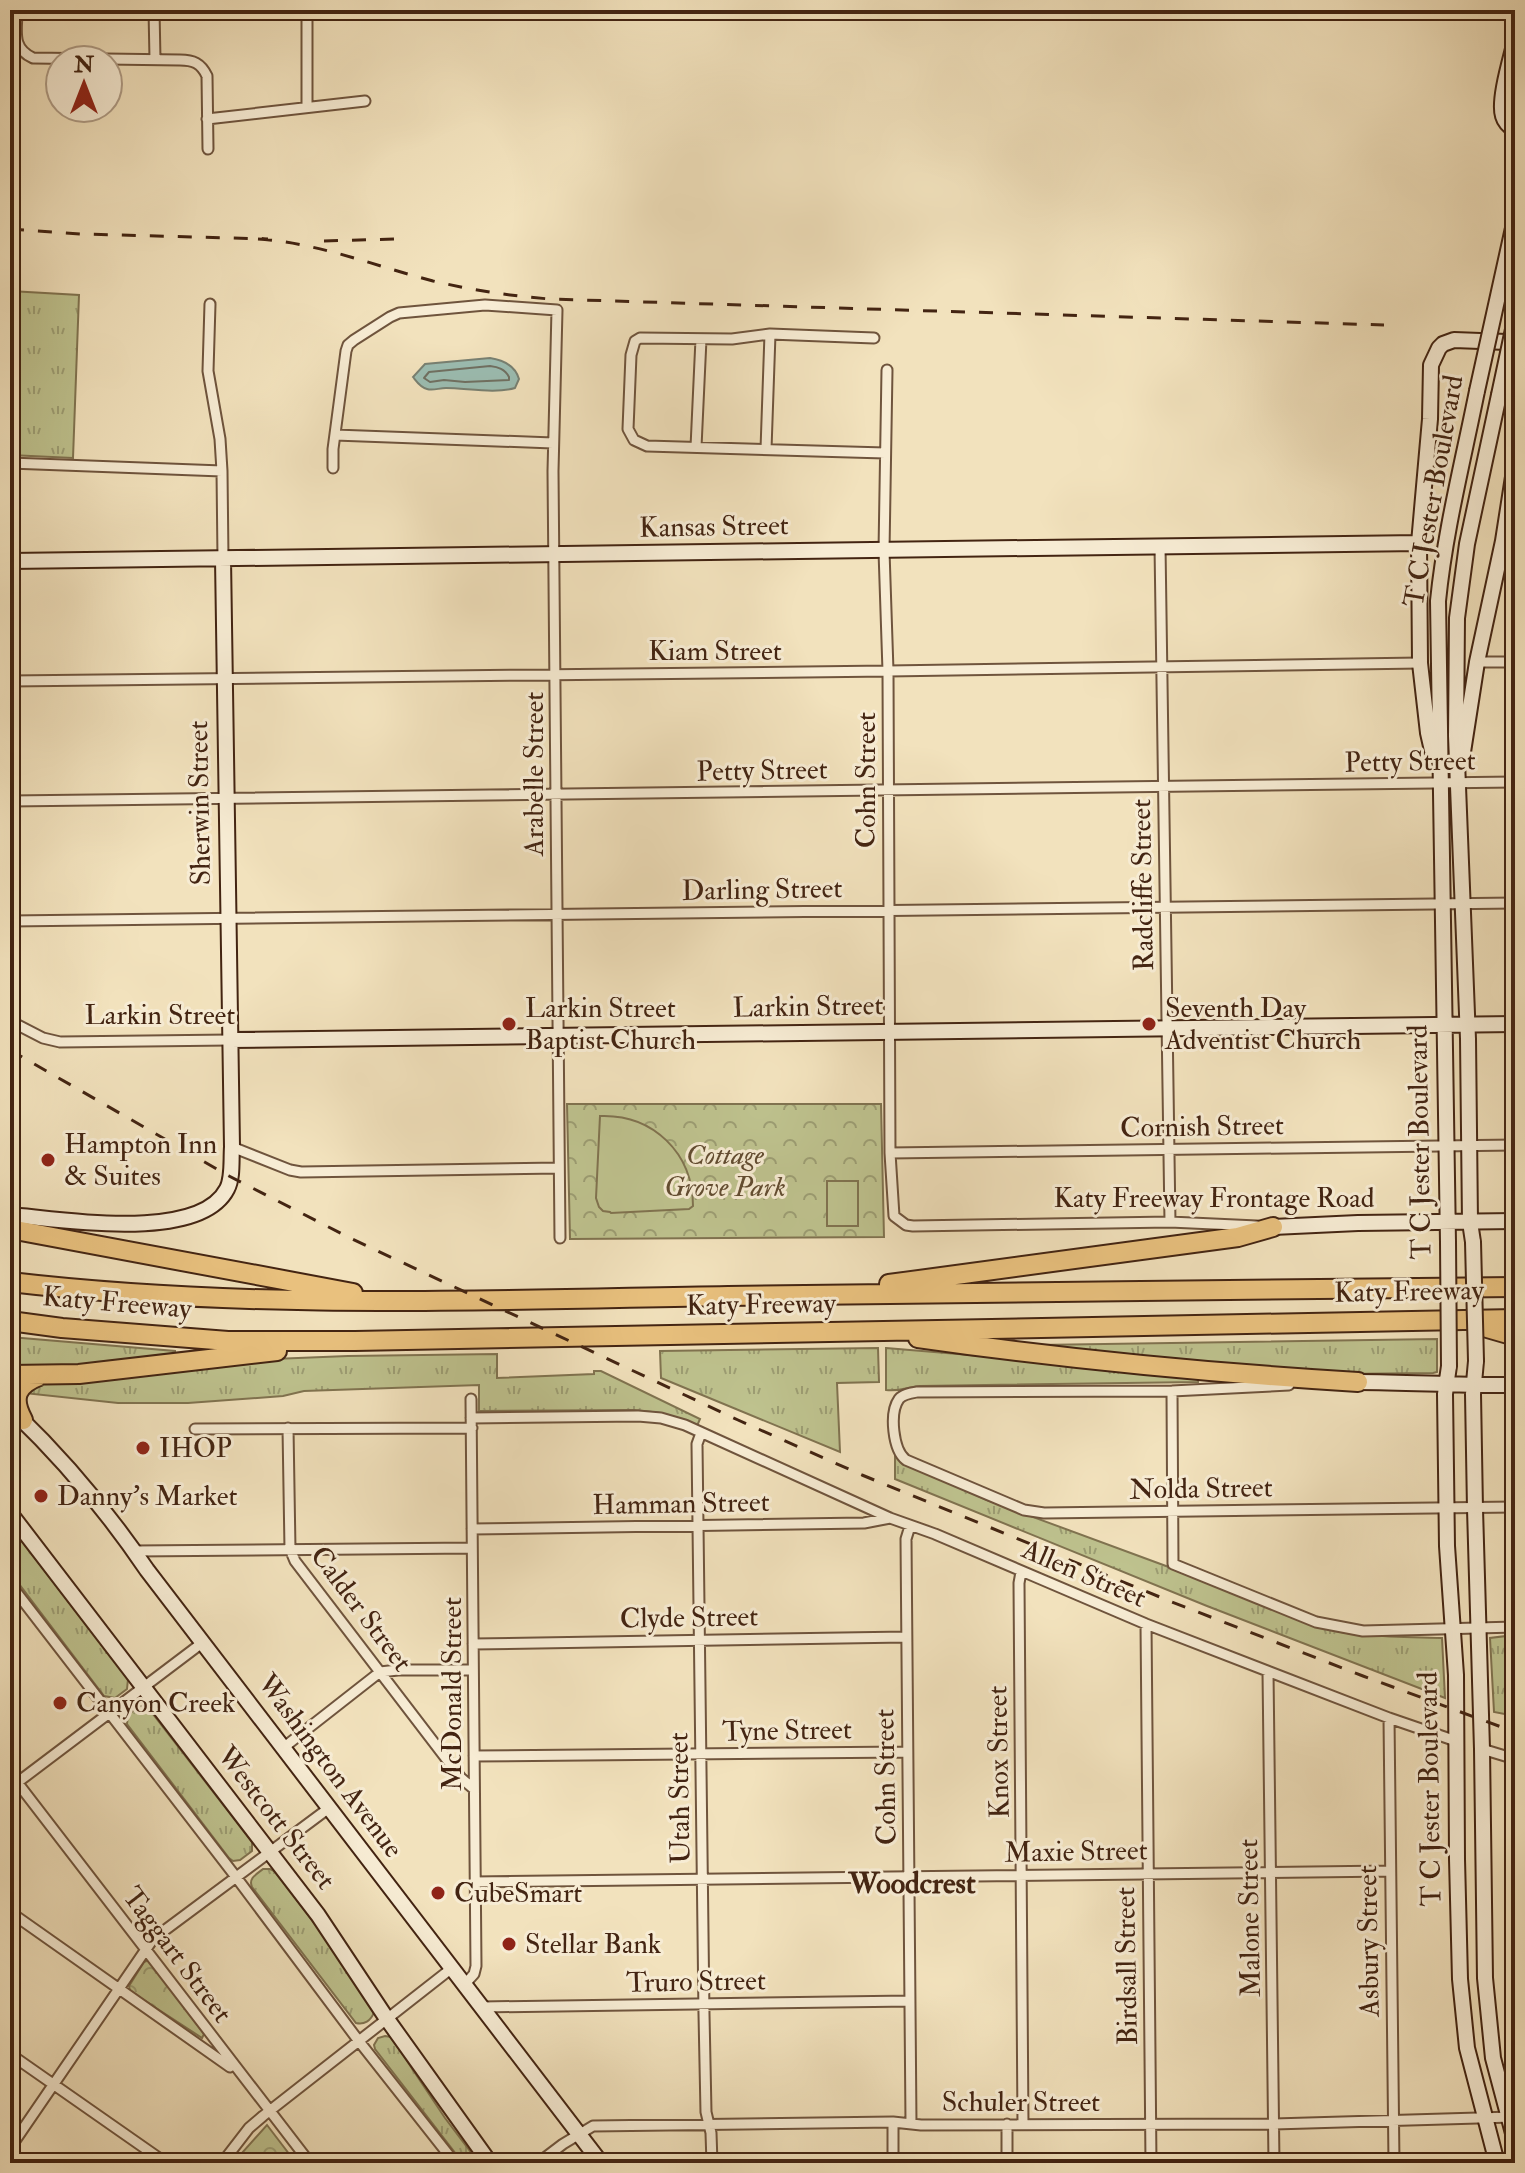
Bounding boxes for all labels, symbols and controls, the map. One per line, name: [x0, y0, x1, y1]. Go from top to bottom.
north arrow: [44, 44, 124, 124]
text: N: [73, 51, 94, 79]
street label: T C Jester Boulevard: [1396, 372, 1472, 610]
street label: Kansas Street: [639, 508, 789, 546]
street label: Kiam Street: [648, 634, 782, 669]
street label: Arabelle Street: [517, 692, 552, 857]
street label: Cohn Street: [849, 712, 884, 848]
street label: Sherwin Street: [181, 720, 219, 886]
street label: Petty Street: [1344, 743, 1476, 781]
street label: Petty Street: [696, 752, 828, 790]
street label: Radcliffe Street: [1124, 799, 1162, 971]
street label: Darling Street: [681, 871, 843, 909]
street label: Larkin Street: [732, 988, 884, 1026]
place label: Larkin Street Baptist Church: [525, 991, 696, 1058]
place label: Seventh Day Adventist Church: [1164, 991, 1362, 1058]
street label: Larkin Street: [85, 998, 235, 1033]
marker: Larkin Street Baptist Church: [500, 1015, 518, 1033]
marker: Seventh Day Adventist Church: [1140, 1015, 1158, 1033]
street label: T C Jester Boulevard: [1400, 1024, 1440, 1260]
street label: Cornish Street: [1120, 1108, 1284, 1146]
place label: Hampton Inn & Suites: [64, 1127, 217, 1194]
park label: Cottage Grove Park: [664, 1138, 786, 1205]
marker: Hampton Inn & Suites: [39, 1151, 57, 1169]
street label: Katy Freeway Frontage Road: [1053, 1181, 1375, 1216]
street label: Katy Freeway: [1334, 1273, 1485, 1311]
street label: Katy Freeway: [41, 1279, 194, 1327]
street label: Katy Freeway: [686, 1286, 837, 1324]
place label: IHOP: [159, 1431, 232, 1466]
marker: IHOP: [134, 1439, 152, 1457]
street label: Nolda Street: [1129, 1470, 1273, 1508]
place label: Danny's Market: [57, 1479, 238, 1514]
street label: Hamman Street: [592, 1485, 770, 1523]
marker: Danny's Market: [32, 1487, 50, 1505]
street label: Allen Street: [1016, 1532, 1151, 1616]
street label: Calder Street: [302, 1539, 420, 1679]
street label: McDonald Street: [435, 1597, 470, 1791]
street label: Clyde Street: [619, 1599, 759, 1637]
street label: Washington Avenue: [249, 1666, 411, 1865]
street label: T C Jester Boulevard: [1410, 1671, 1450, 1907]
street label: Knox Street: [980, 1685, 1018, 1819]
place label: Canyon Creek: [76, 1686, 236, 1721]
marker: Canyon Creek: [51, 1694, 69, 1712]
street label: Cohn Street: [867, 1709, 905, 1845]
street label: Tyne Street: [722, 1712, 852, 1750]
street label: Utah Street: [661, 1732, 699, 1864]
street label: Westcott Street: [208, 1738, 343, 1897]
street label: Maxie Street: [1004, 1833, 1148, 1871]
street label: Malone Street: [1231, 1838, 1269, 1998]
district label: Woodcrest: [847, 1865, 976, 1902]
street label: Asbury Street: [1350, 1865, 1388, 2018]
place label: CubeSmart: [454, 1876, 582, 1911]
street label: Taggart Street: [115, 1880, 239, 2030]
marker: CubeSmart: [429, 1884, 447, 1902]
street label: Birdsall Street: [1108, 1886, 1146, 2046]
place label: Stellar Bank: [525, 1927, 662, 1962]
marker: Stellar Bank: [500, 1935, 518, 1953]
street label: Truro Street: [626, 1963, 766, 2001]
street label: Schuler Street: [942, 2085, 1100, 2120]

